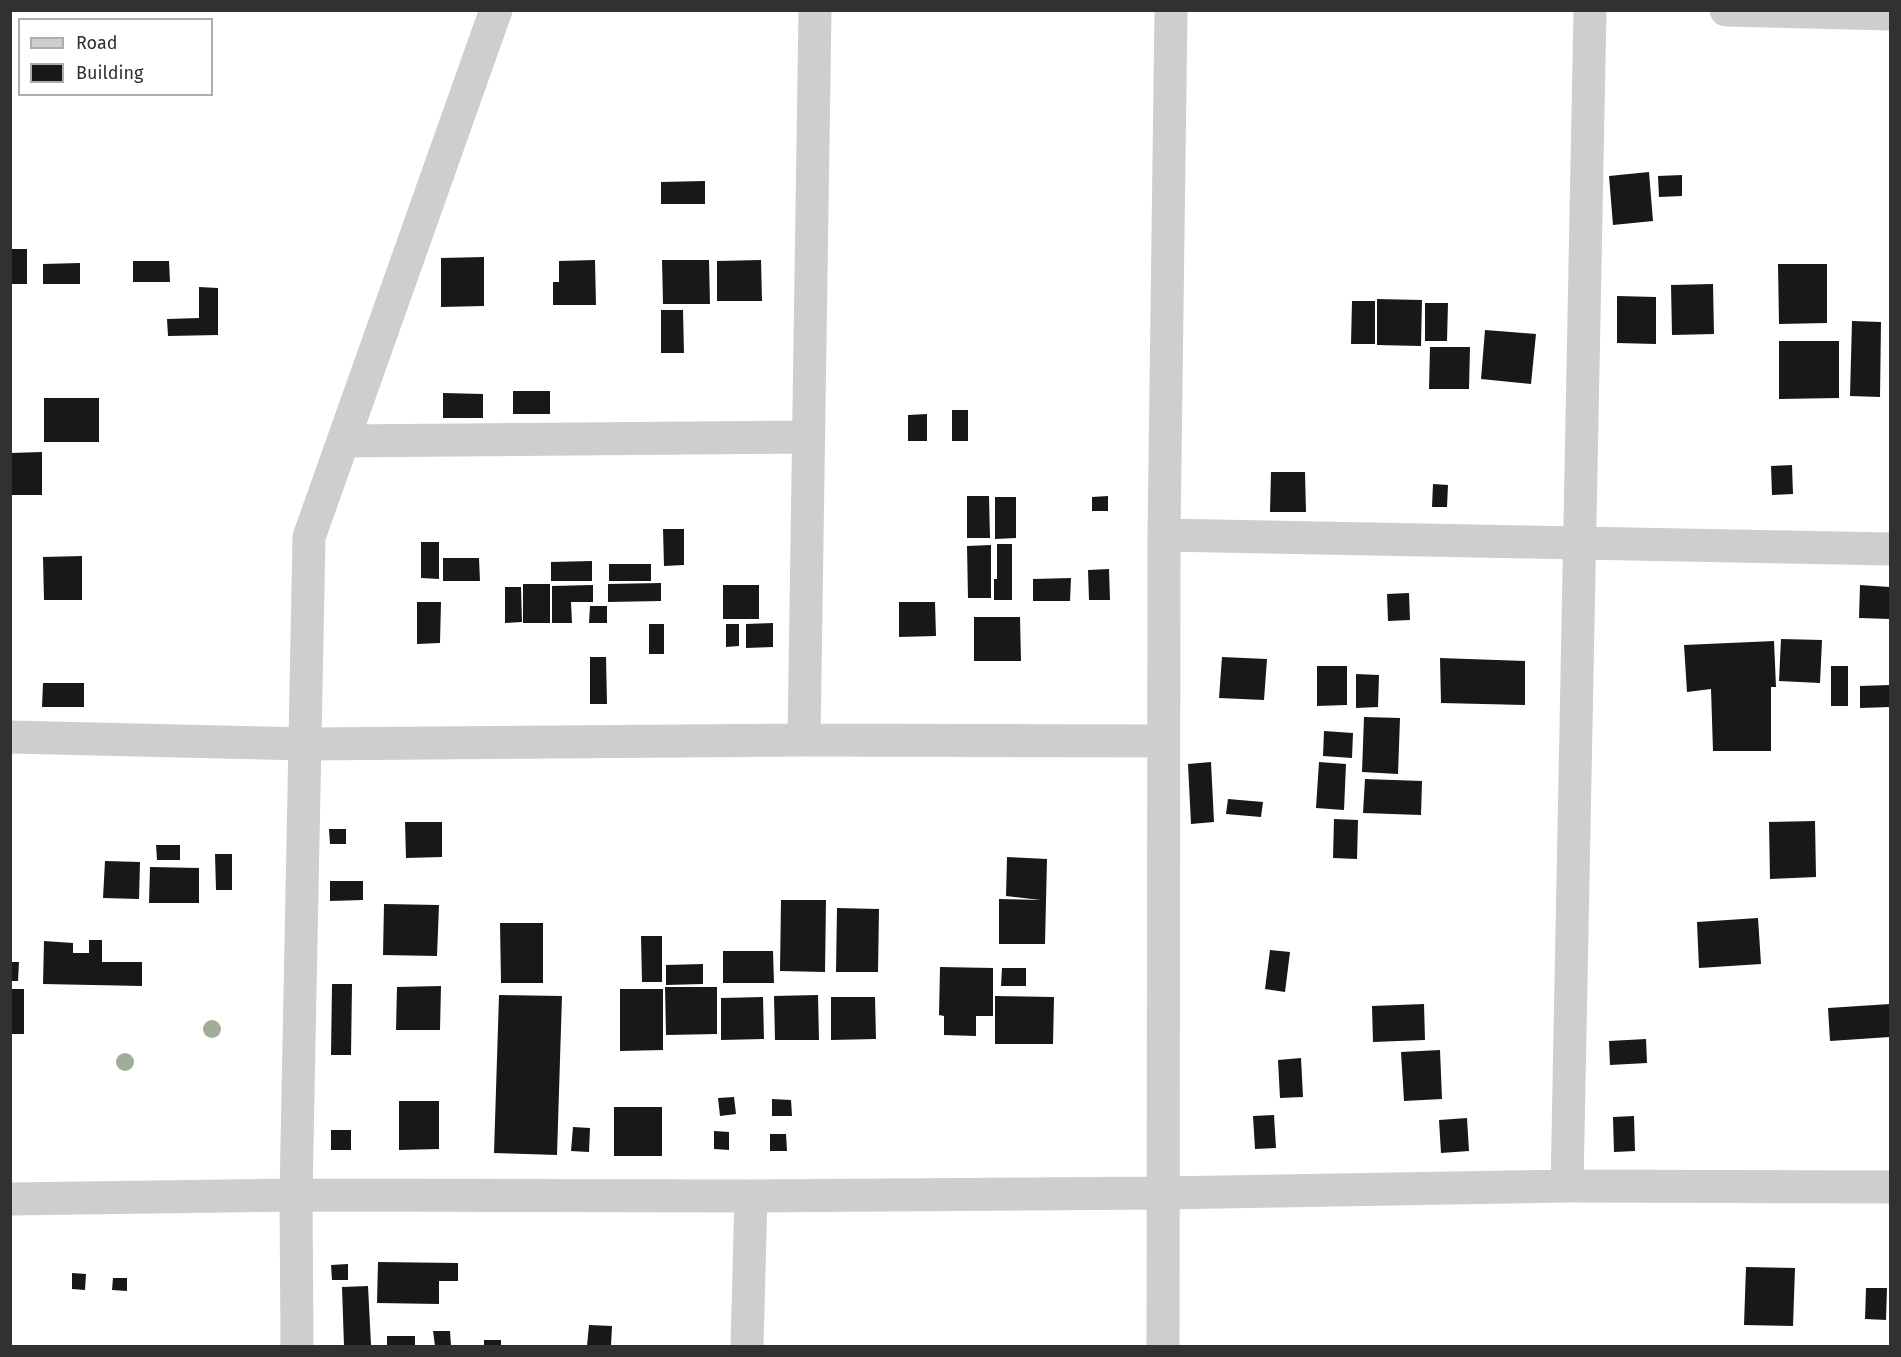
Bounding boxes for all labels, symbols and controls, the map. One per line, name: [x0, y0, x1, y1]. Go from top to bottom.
legend: [18, 18, 213, 96]
text: Road: [76, 32, 118, 54]
text: Building: [76, 62, 143, 84]

